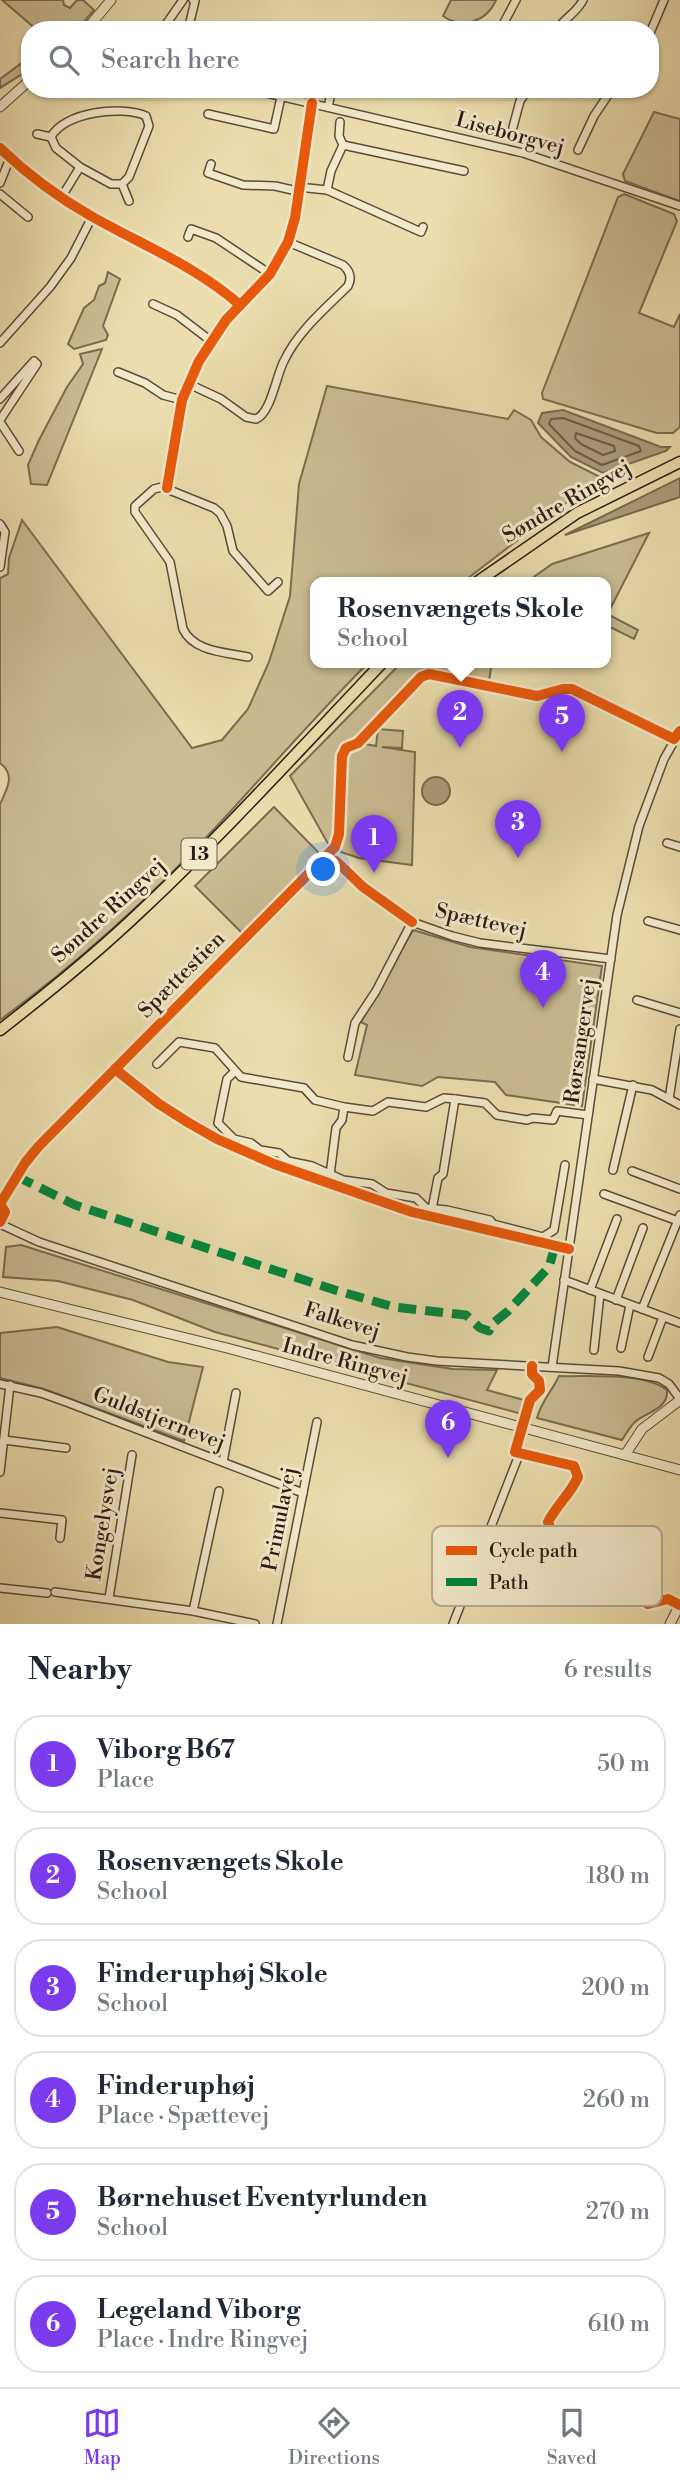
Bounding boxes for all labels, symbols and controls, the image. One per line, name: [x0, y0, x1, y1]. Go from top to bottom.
search box: [21, 21, 659, 98]
icon: search: [45, 41, 83, 79]
text: Search here: [101, 44, 240, 76]
street label: Liseborgvej: [453, 107, 567, 161]
street label: Søndre Ringvej: [498, 455, 636, 549]
popup: [310, 577, 611, 668]
text: Rosenvængets Skole: [337, 593, 584, 625]
text: School: [337, 625, 408, 653]
pin: 2: [437, 690, 483, 748]
pin: 5: [539, 694, 585, 752]
pin: 3: [495, 800, 541, 858]
pin: 1: [351, 815, 397, 873]
road number: 13: [182, 838, 216, 870]
your location: [306, 852, 340, 886]
street label: Søndre Ringvej: [47, 853, 171, 969]
street label: Spættevej: [433, 898, 529, 944]
street label: Spættestien: [133, 926, 231, 1024]
pin: 4: [520, 950, 566, 1008]
street label: Rørsangervej: [559, 977, 603, 1105]
street label: Falkevej: [301, 1297, 383, 1345]
street label: Indre Ringvej: [279, 1333, 411, 1391]
street label: Guldstjernevej: [89, 1382, 229, 1456]
pin: 6: [425, 1400, 471, 1458]
street label: Kongelysvej: [81, 1465, 125, 1583]
street label: Primulavej: [257, 1465, 303, 1573]
legend: [432, 1526, 662, 1606]
text: Cycle path: [489, 1539, 578, 1563]
text: Path: [489, 1571, 529, 1595]
text: Nearby: [28, 1651, 132, 1689]
text: 6 results: [564, 1656, 652, 1684]
text: Viborg B67: [97, 1734, 235, 1766]
text: 1: [47, 1750, 59, 1778]
text: 50 m: [597, 1750, 650, 1778]
text: Place: [97, 1766, 154, 1794]
text: Rosenvængets Skole: [97, 1846, 344, 1878]
text: 2: [46, 1862, 60, 1890]
text: 180 m: [586, 1862, 650, 1890]
text: School: [97, 1878, 168, 1906]
text: Finderuphøj Skole: [97, 1958, 328, 1990]
text: 3: [46, 1974, 60, 2002]
text: 200 m: [582, 1974, 650, 2002]
text: School: [97, 1990, 168, 2018]
text: Finderuphøj: [97, 2070, 255, 2102]
text: 4: [45, 2086, 61, 2114]
text: 260 m: [583, 2086, 650, 2114]
text: Place · Spættevej: [97, 2102, 269, 2130]
text: Børnehuset Eventyrlunden: [97, 2182, 428, 2214]
text: 5: [46, 2198, 60, 2226]
text: 270 m: [586, 2198, 650, 2226]
text: School: [97, 2214, 168, 2242]
text: Legeland Viborg: [97, 2294, 301, 2326]
text: 6: [46, 2310, 60, 2338]
text: 610 m: [587, 2310, 650, 2338]
text: Place · Indre Ringvej: [97, 2326, 309, 2354]
tab: Map: [83, 2404, 121, 2470]
tab: Directions: [288, 2404, 380, 2470]
tab: Saved: [547, 2404, 597, 2470]

